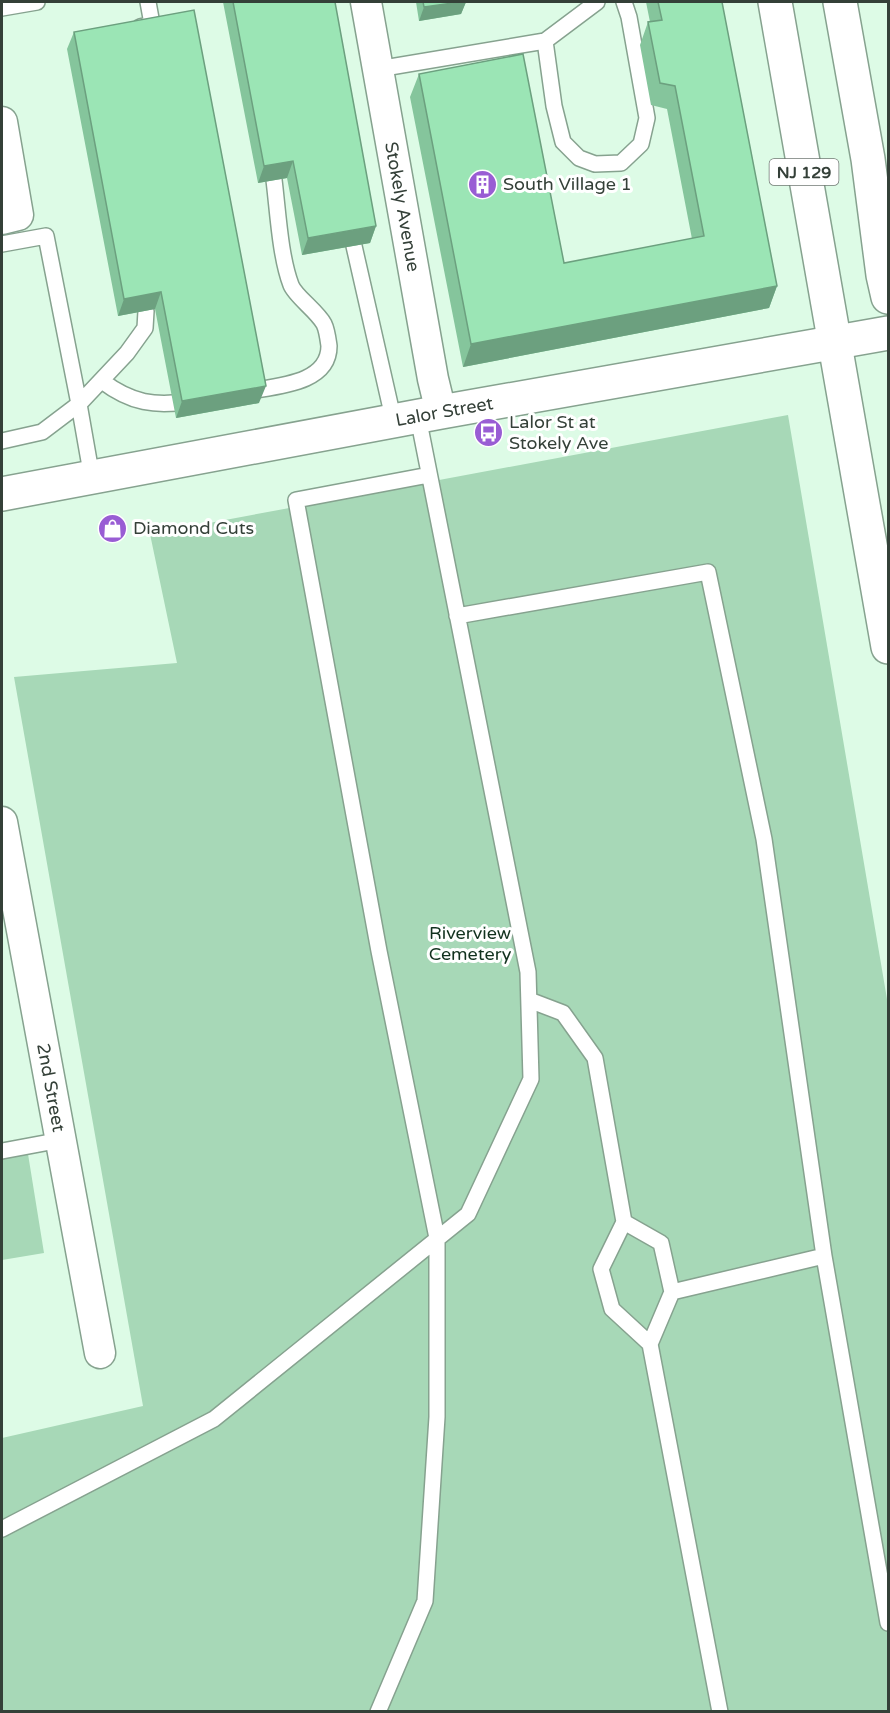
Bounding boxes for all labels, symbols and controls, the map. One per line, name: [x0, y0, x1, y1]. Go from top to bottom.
street label: Stokely Avenue: [380, 140, 425, 273]
road number: NJ 129: [770, 159, 838, 185]
building icon: South Village 1: [466, 168, 498, 200]
place label: South Village 1: [503, 173, 632, 195]
street label: Lalor Street: [394, 392, 495, 431]
place label: Lalor St at Stokely Ave: [509, 411, 608, 454]
bus stop icon: Lalor St at Stokely Ave: [472, 416, 504, 448]
shop icon: Diamond Cuts: [96, 512, 128, 544]
place label: Diamond Cuts: [133, 517, 254, 539]
park label: Riverview Cemetery: [429, 922, 512, 965]
street label: 2nd Street: [32, 1041, 70, 1134]

